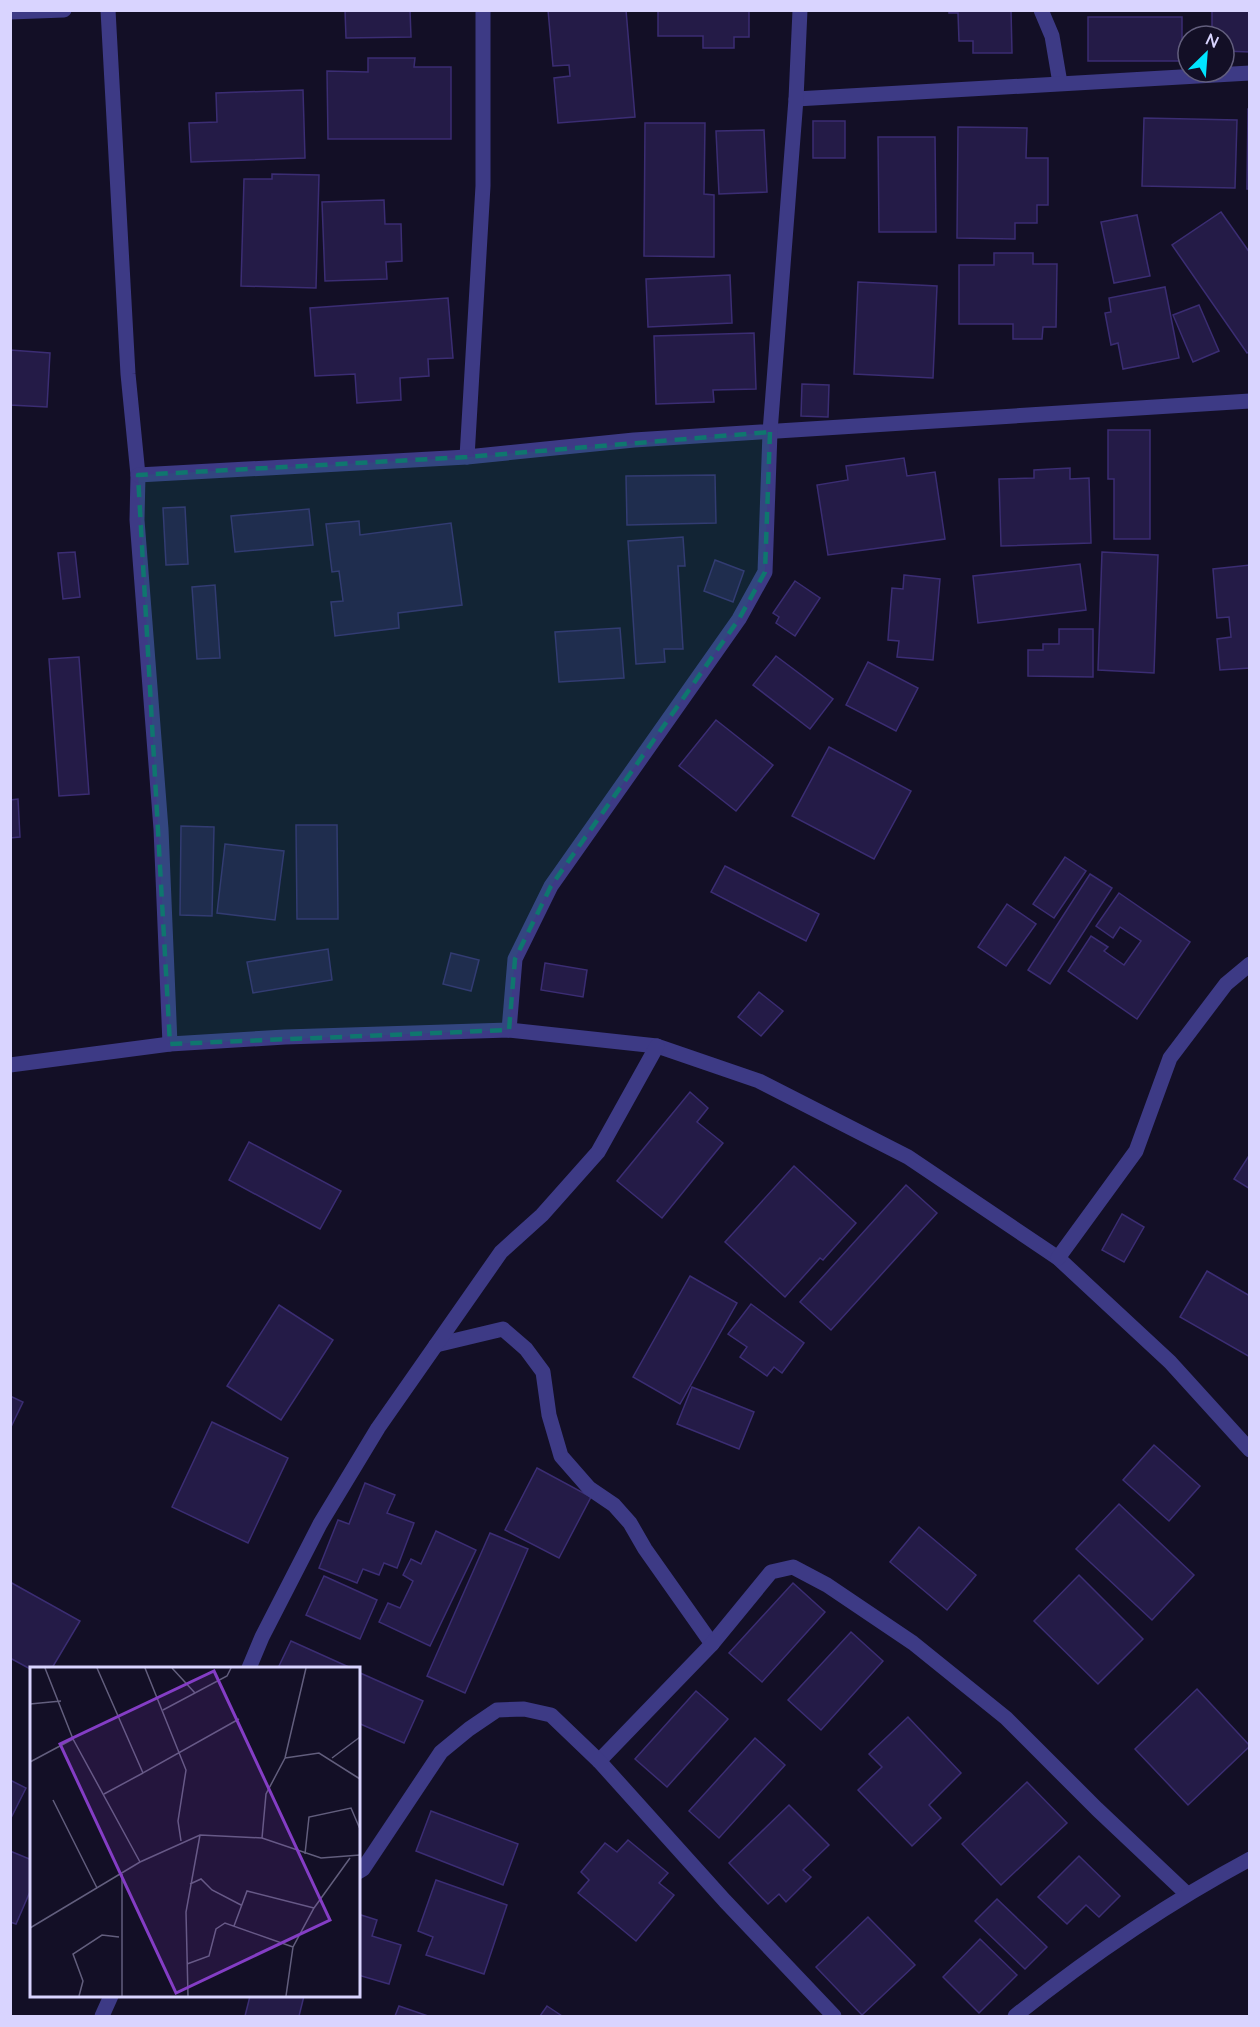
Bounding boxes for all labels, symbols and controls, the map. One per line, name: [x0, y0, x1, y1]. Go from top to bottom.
north arrow: [1176, 24, 1236, 84]
text: N: [1203, 29, 1222, 51]
inset map: [30, 1667, 360, 1997]

